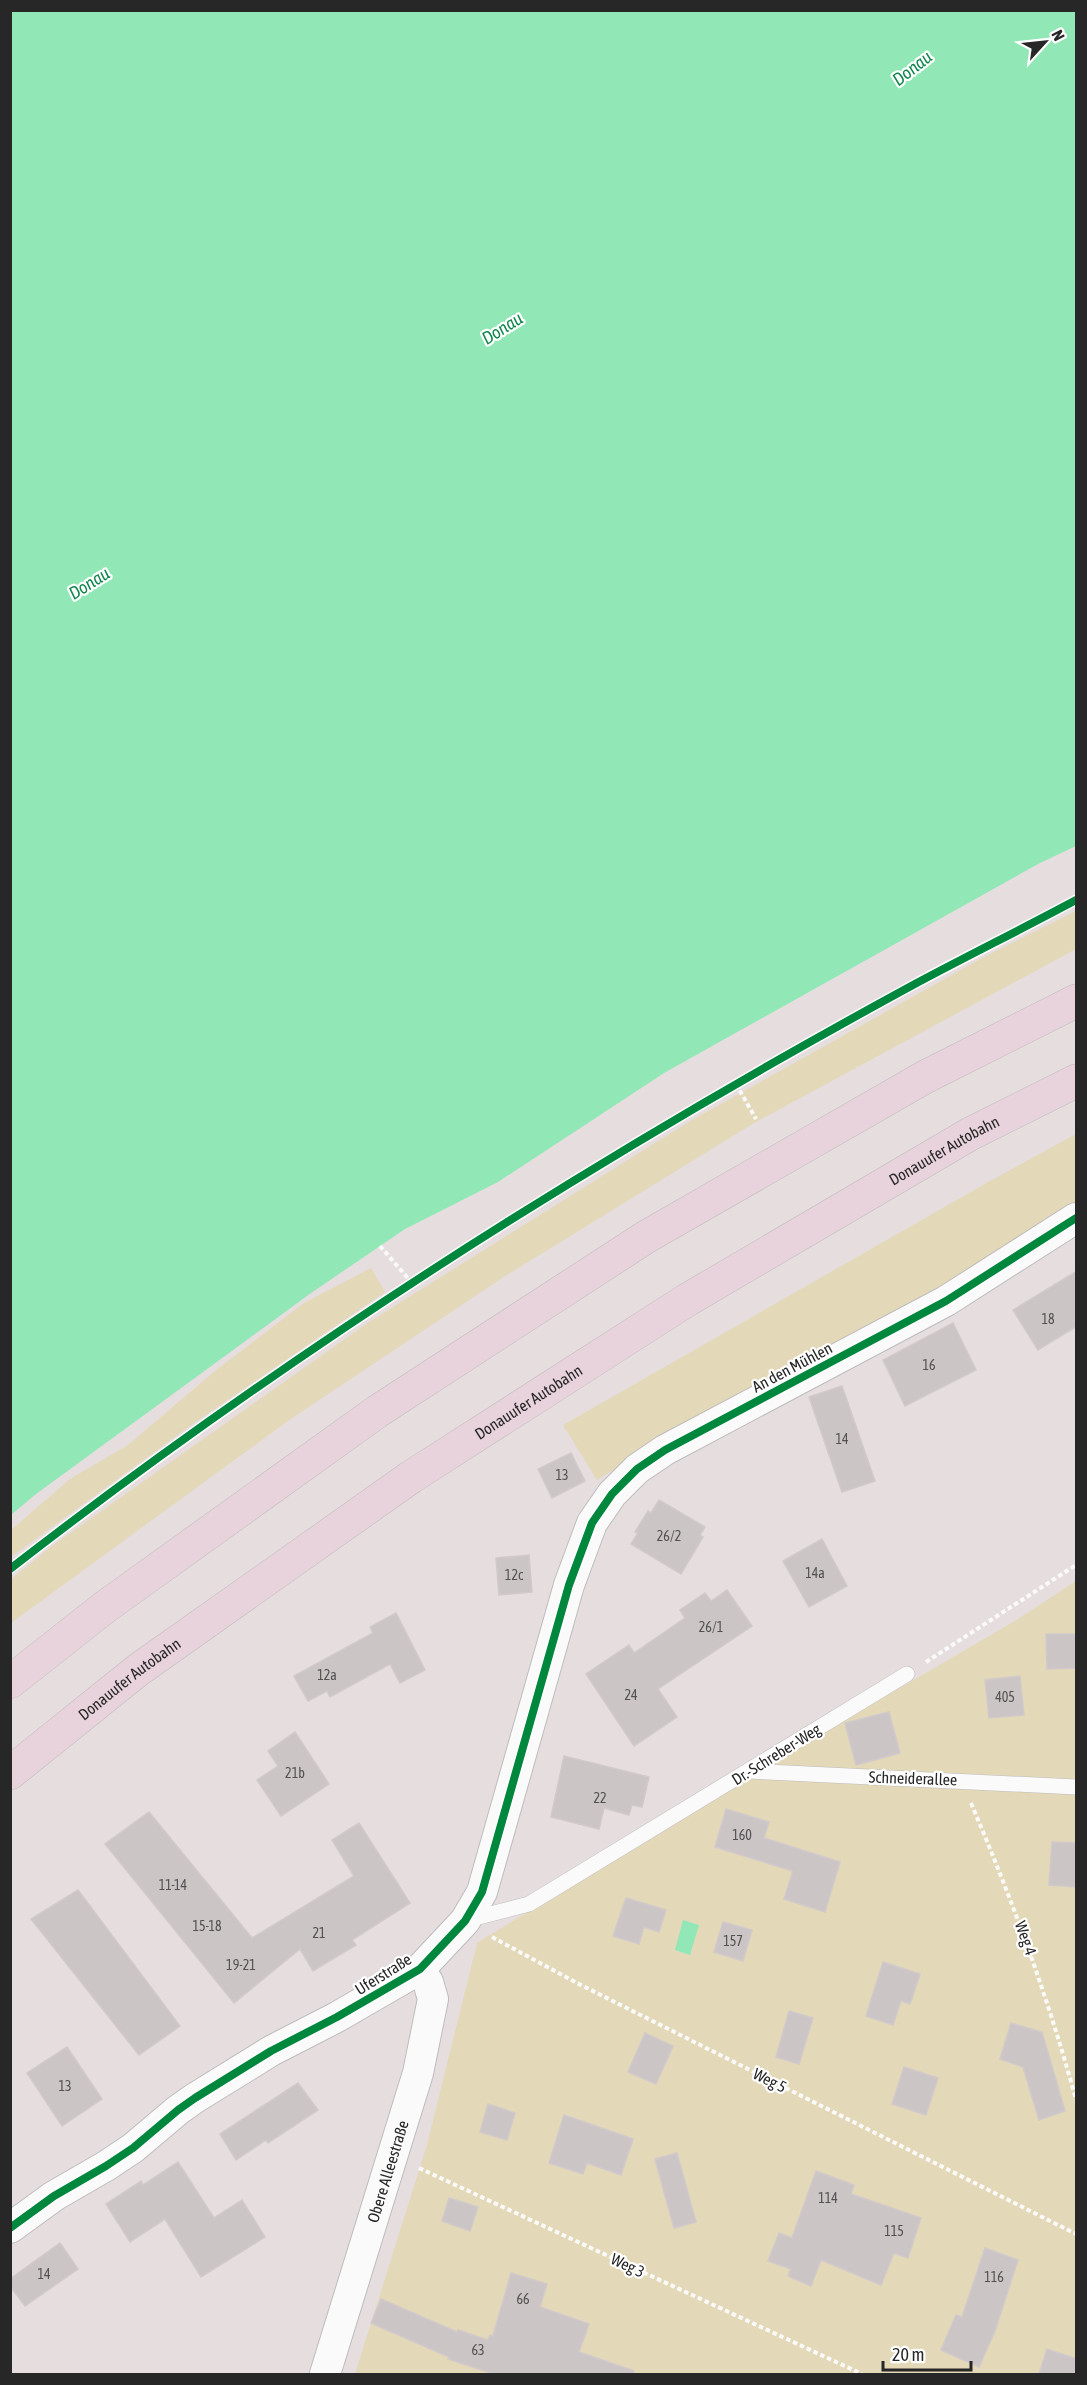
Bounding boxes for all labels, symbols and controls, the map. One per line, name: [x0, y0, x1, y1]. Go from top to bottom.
north arrow: [1015, 12, 1075, 72]
text: N: [1048, 27, 1069, 43]
water label: Donau: [888, 46, 936, 90]
water label: Donau: [478, 307, 527, 349]
water label: Donau: [65, 562, 114, 604]
street label: Donauufer Autobahn: [886, 1112, 1002, 1189]
house number: 18: [1041, 1311, 1055, 1327]
street label: An den Mühlen: [749, 1338, 835, 1396]
house number: 16: [922, 1357, 936, 1373]
street label: Donauufer Autobahn: [471, 1361, 585, 1443]
house number: 14: [835, 1431, 849, 1447]
house number: 13: [555, 1467, 569, 1483]
house number: 26/2: [657, 1528, 681, 1544]
house number: 14a: [805, 1565, 825, 1581]
house number: 12c: [505, 1567, 524, 1583]
house number: 26/1: [699, 1619, 723, 1635]
street label: Donauufer Autobahn: [74, 1634, 184, 1724]
house number: 12a: [317, 1667, 337, 1683]
house number: 24: [624, 1687, 638, 1703]
house number: 405: [995, 1689, 1015, 1705]
street label: Dr.-Schreber-Weg: [728, 1720, 824, 1789]
house number: 21b: [285, 1765, 305, 1781]
street label: Schneiderallee: [868, 1767, 958, 1789]
house number: 22: [593, 1790, 607, 1806]
house number: 160: [732, 1827, 752, 1843]
house number: 11-14: [159, 1877, 188, 1893]
house number: 15-18: [192, 1918, 222, 1934]
street label: Weg 4: [1011, 1918, 1040, 1958]
house number: 21: [312, 1925, 326, 1941]
house number: 157: [723, 1933, 743, 1949]
street label: Uferstraße: [352, 1950, 414, 1998]
house number: 19-21: [226, 1957, 256, 1973]
street label: Weg 5: [750, 2064, 790, 2097]
house number: 13: [58, 2078, 72, 2094]
street label: Obere Alleestraße: [363, 2118, 412, 2225]
house number: 114: [818, 2190, 838, 2206]
house number: 115: [884, 2223, 904, 2239]
street label: Weg 3: [608, 2249, 648, 2281]
house number: 14: [37, 2266, 51, 2282]
house number: 116: [984, 2269, 1004, 2285]
house number: 66: [516, 2291, 530, 2307]
scale bar: [883, 2334, 972, 2372]
house number: 63: [471, 2342, 485, 2358]
text: 20 m: [892, 2344, 924, 2365]

